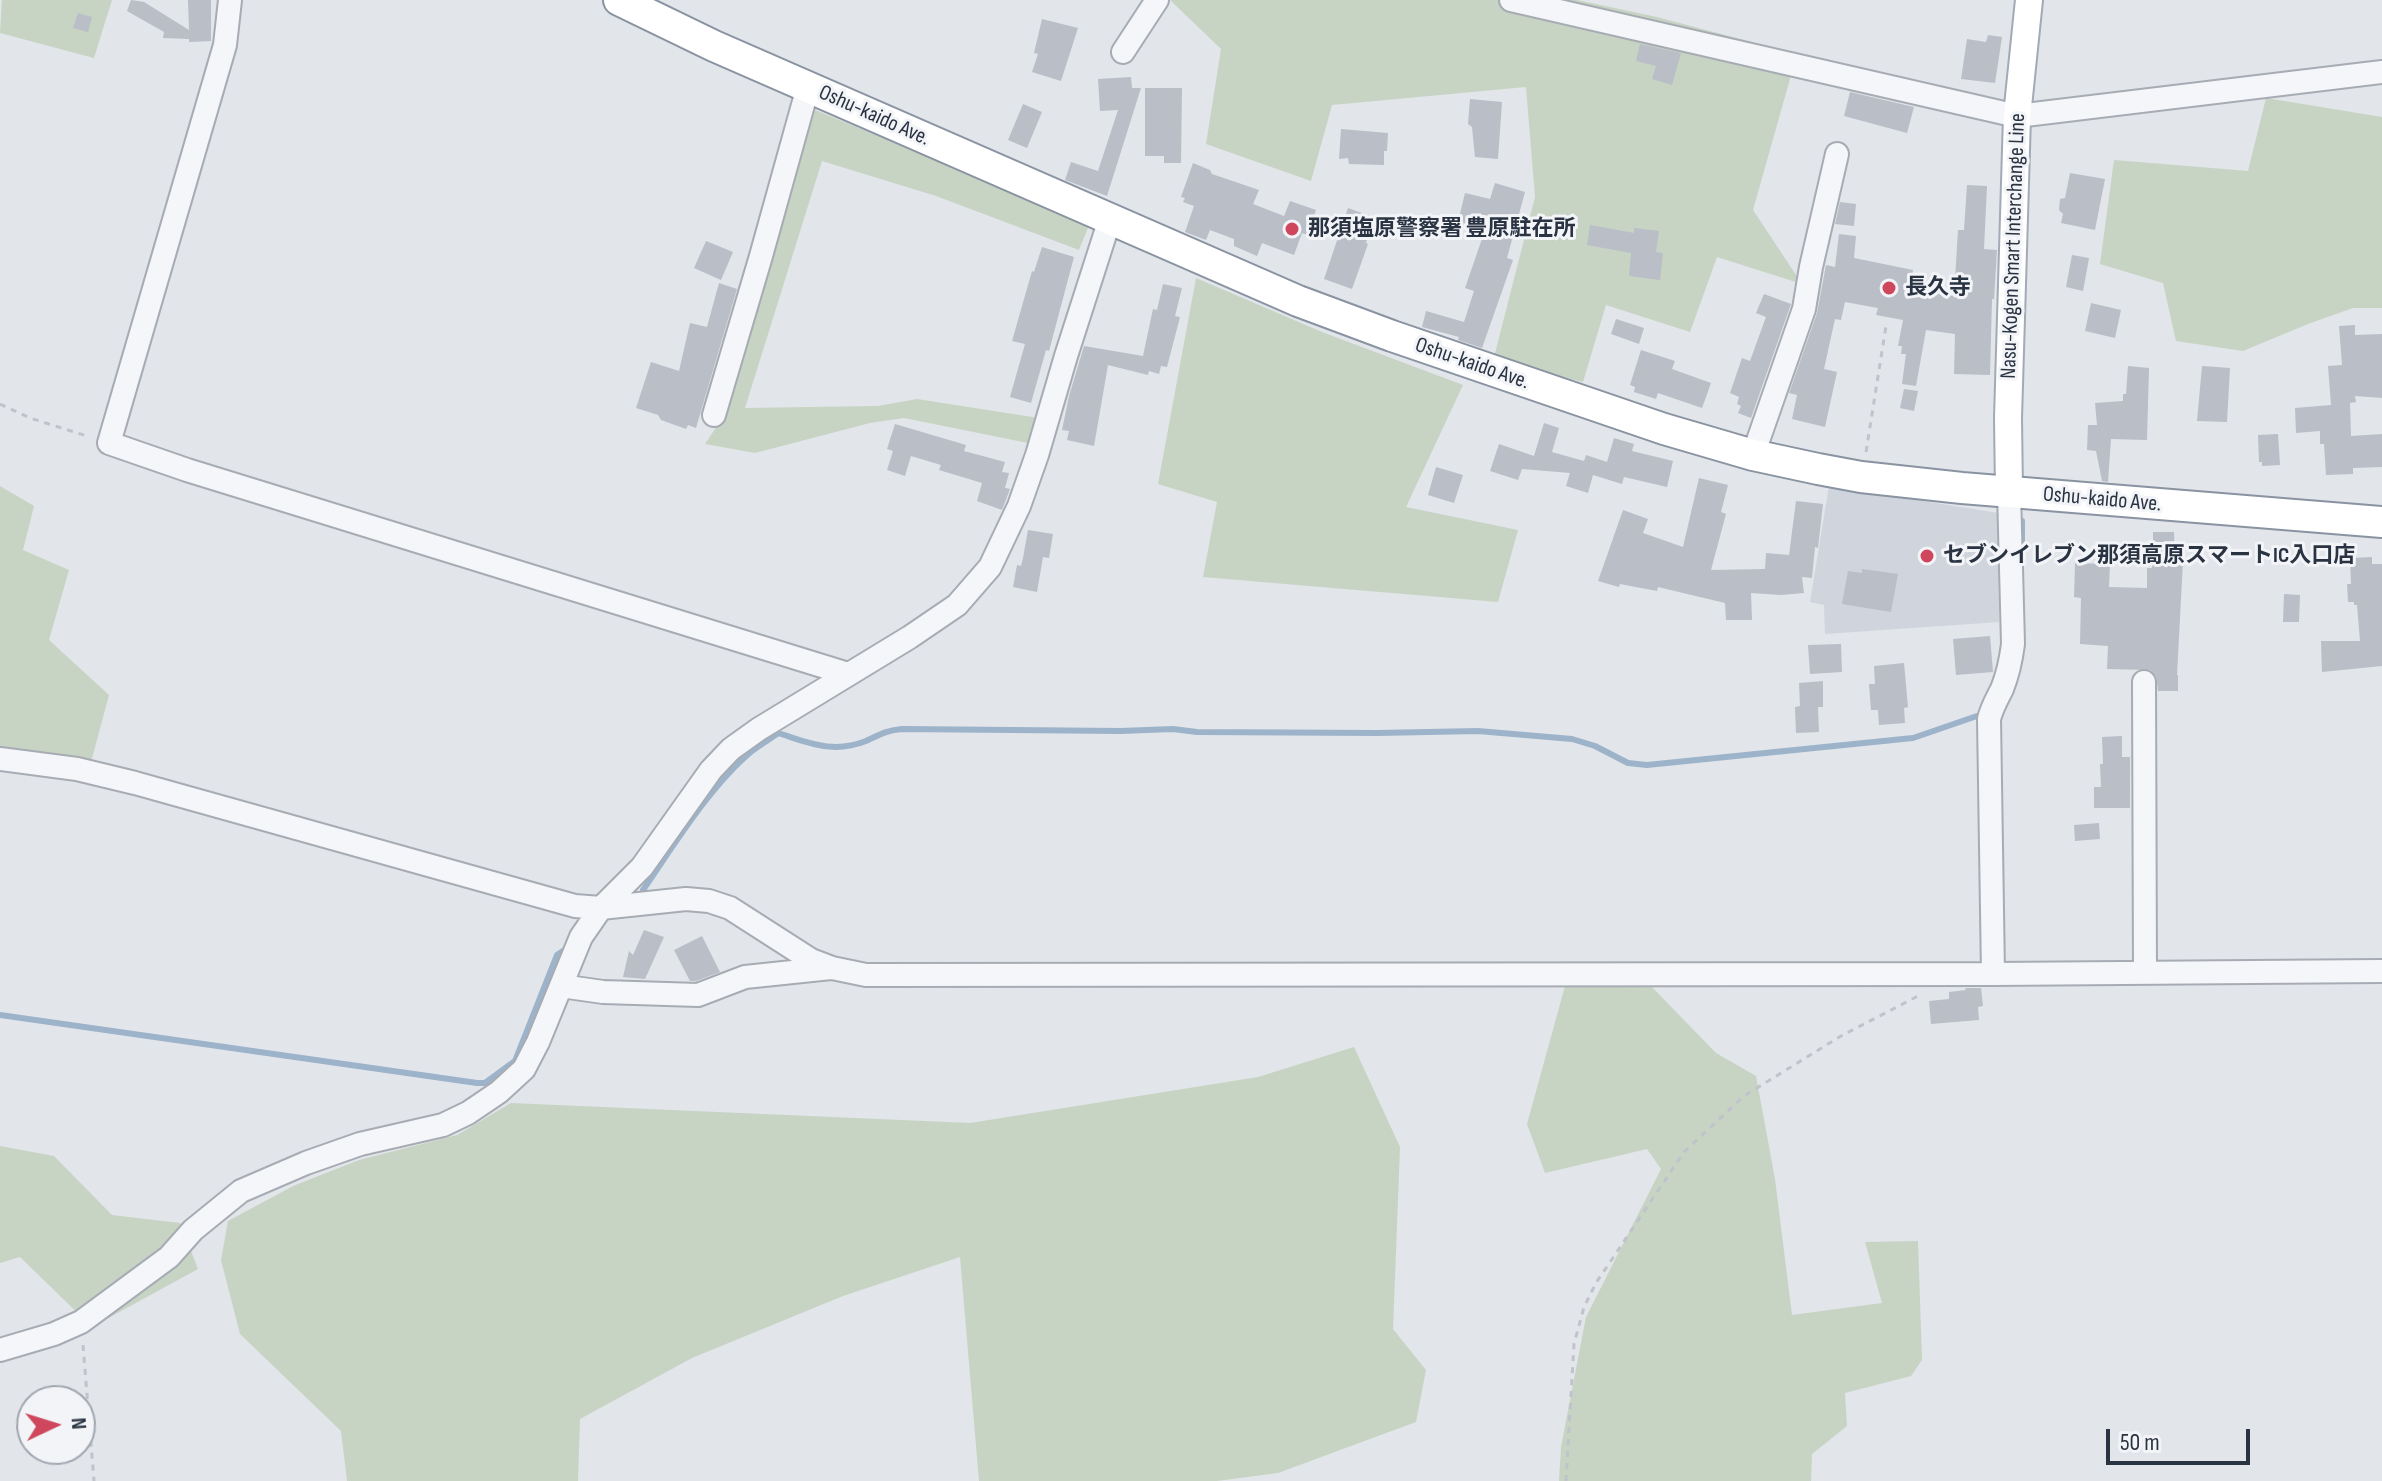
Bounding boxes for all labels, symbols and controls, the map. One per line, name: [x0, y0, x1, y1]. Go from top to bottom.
street label: Oshu-kaido Ave.: [814, 80, 934, 152]
street label: Nasu-Kogen Smart Interchange Line: [1996, 113, 2032, 379]
place label: 那須塩原警察署 豊原駐在所: [1308, 216, 1575, 242]
marker: 那須塩原警察署 豊原駐在所: [1283, 220, 1301, 238]
place label: 長久寺: [1905, 275, 1971, 301]
marker: 長久寺: [1880, 279, 1898, 297]
street label: Oshu-kaido Ave.: [1412, 332, 1532, 396]
street label: Oshu-kaido Ave.: [2042, 482, 2162, 518]
place label: セブンイレブン那須高原スマートIC入口店: [1943, 543, 2355, 569]
marker: セブンイレブン那須高原スマートIC入口店: [1918, 547, 1936, 565]
north arrow: [16, 1385, 96, 1465]
scale bar: [2110, 1413, 2254, 1463]
text: N: [65, 1417, 92, 1430]
text: 50 m: [2120, 1428, 2160, 1457]

